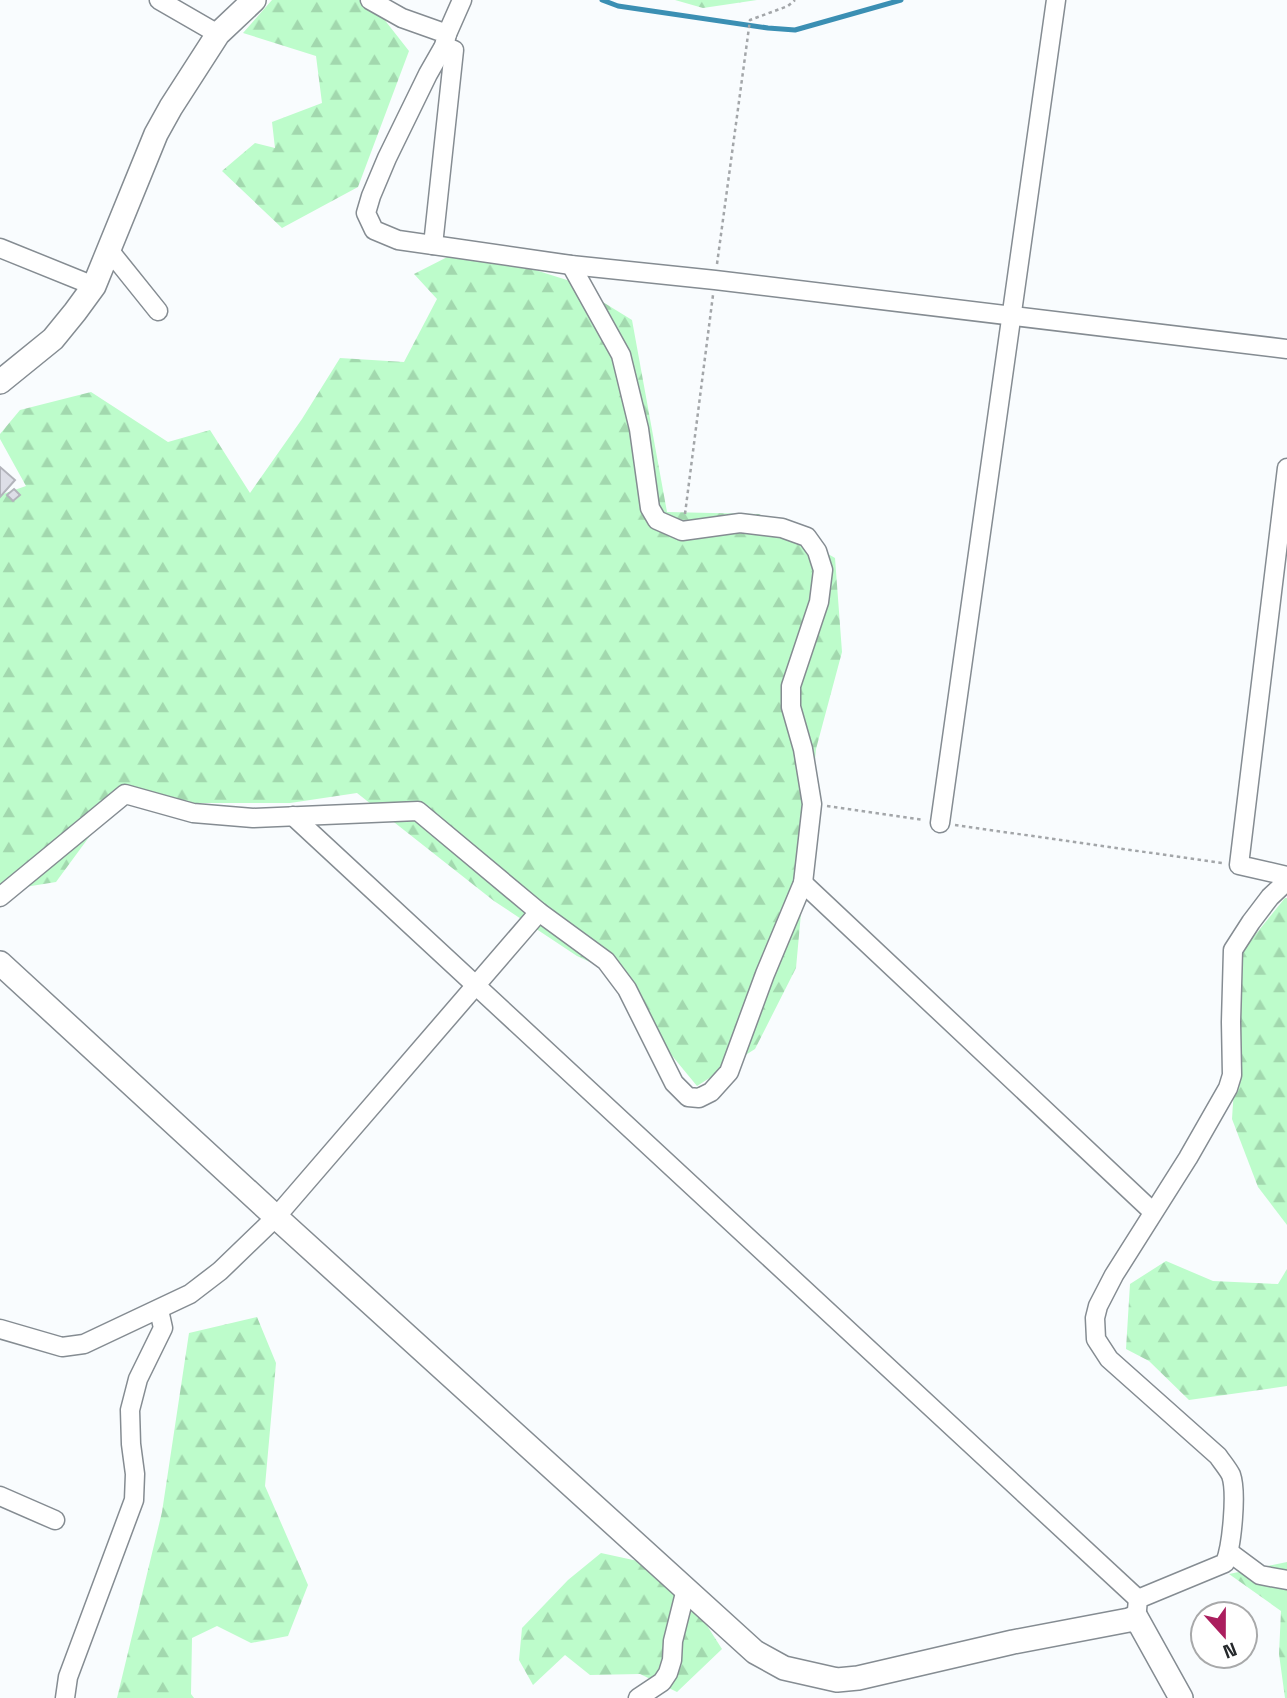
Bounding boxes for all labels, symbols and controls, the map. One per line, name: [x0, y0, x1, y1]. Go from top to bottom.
north arrow: [1189, 1600, 1259, 1670]
text: N: [1219, 1636, 1240, 1664]

